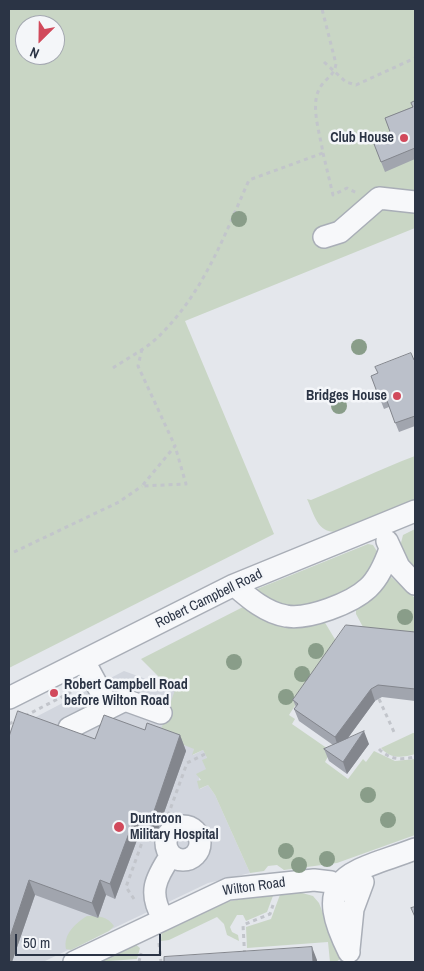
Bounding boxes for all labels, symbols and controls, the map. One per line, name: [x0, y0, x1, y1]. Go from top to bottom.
north arrow: [15, 15, 65, 65]
text: N: [27, 43, 42, 63]
place label: Club House: [330, 130, 394, 146]
marker: Club House: [398, 132, 410, 144]
place label: Bridges House: [306, 388, 387, 404]
marker: Bridges House: [391, 390, 403, 402]
street label: Robert Campbell Road: [153, 566, 265, 632]
place label: Robert Campbell Road before Wilton Road: [64, 677, 188, 710]
marker: Robert Campbell Road before Wilton Road: [48, 687, 60, 699]
place label: Duntroon Military Hospital: [130, 811, 219, 844]
marker: Duntroon Military Hospital: [112, 820, 126, 834]
street label: Wilton Road: [222, 874, 286, 900]
scale bar: [18, 924, 164, 956]
text: 50 m: [23, 932, 50, 953]

